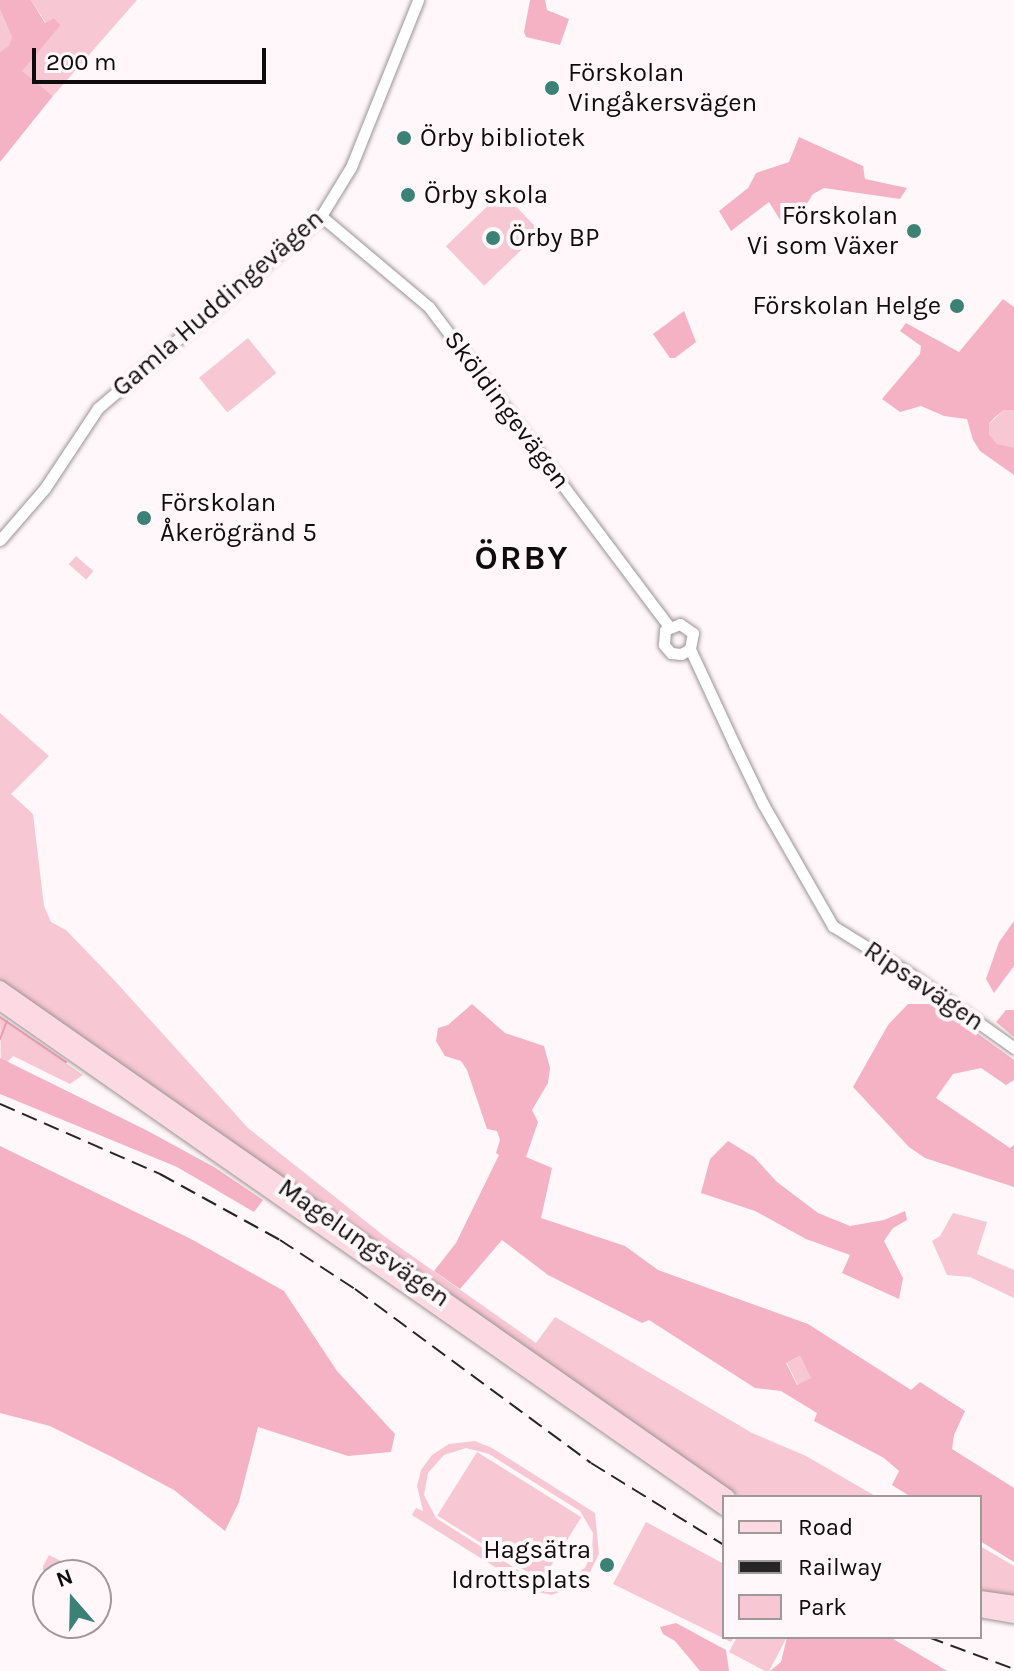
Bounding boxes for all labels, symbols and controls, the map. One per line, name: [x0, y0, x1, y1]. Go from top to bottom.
scale bar: [36, 32, 270, 82]
text: 200 m: [46, 48, 117, 76]
place label: Förskolan Vingåkersvägen: [568, 57, 757, 118]
marker: Förskolan Vingåkersvägen: [543, 79, 561, 97]
place label: Örby bibliotek: [420, 122, 585, 154]
marker: Örby bibliotek: [395, 129, 413, 147]
place label: Örby skola: [424, 179, 548, 211]
marker: Örby skola: [399, 186, 417, 204]
place label: Förskolan Vi som Växer: [747, 200, 898, 262]
street label: Gamla Huddingevägen: [106, 203, 330, 403]
place label: Örby BP: [509, 222, 599, 254]
marker: Förskolan Vi som Växer: [905, 222, 923, 240]
marker: Örby BP: [484, 229, 502, 247]
place label: Förskolan Helge: [752, 290, 941, 322]
marker: Förskolan Helge: [948, 297, 966, 315]
street label: Sköldingevägen: [437, 325, 577, 495]
place label: Förskolan Åkerögränd 5: [160, 487, 317, 548]
marker: Förskolan Åkerögränd 5: [135, 509, 153, 527]
district label: ÖRBY: [474, 539, 570, 579]
street label: Ripsavägen: [858, 934, 990, 1038]
street label: Magelungsvägen: [272, 1172, 456, 1314]
legend: [722, 1495, 982, 1639]
text: Road: [798, 1513, 853, 1541]
place label: Hagsätra Idrottsplats: [451, 1534, 591, 1596]
text: Railway: [798, 1553, 882, 1581]
marker: Hagsätra Idrottsplats: [598, 1556, 616, 1574]
north arrow: [32, 1559, 112, 1639]
text: N: [53, 1563, 76, 1593]
text: Park: [798, 1593, 847, 1621]

